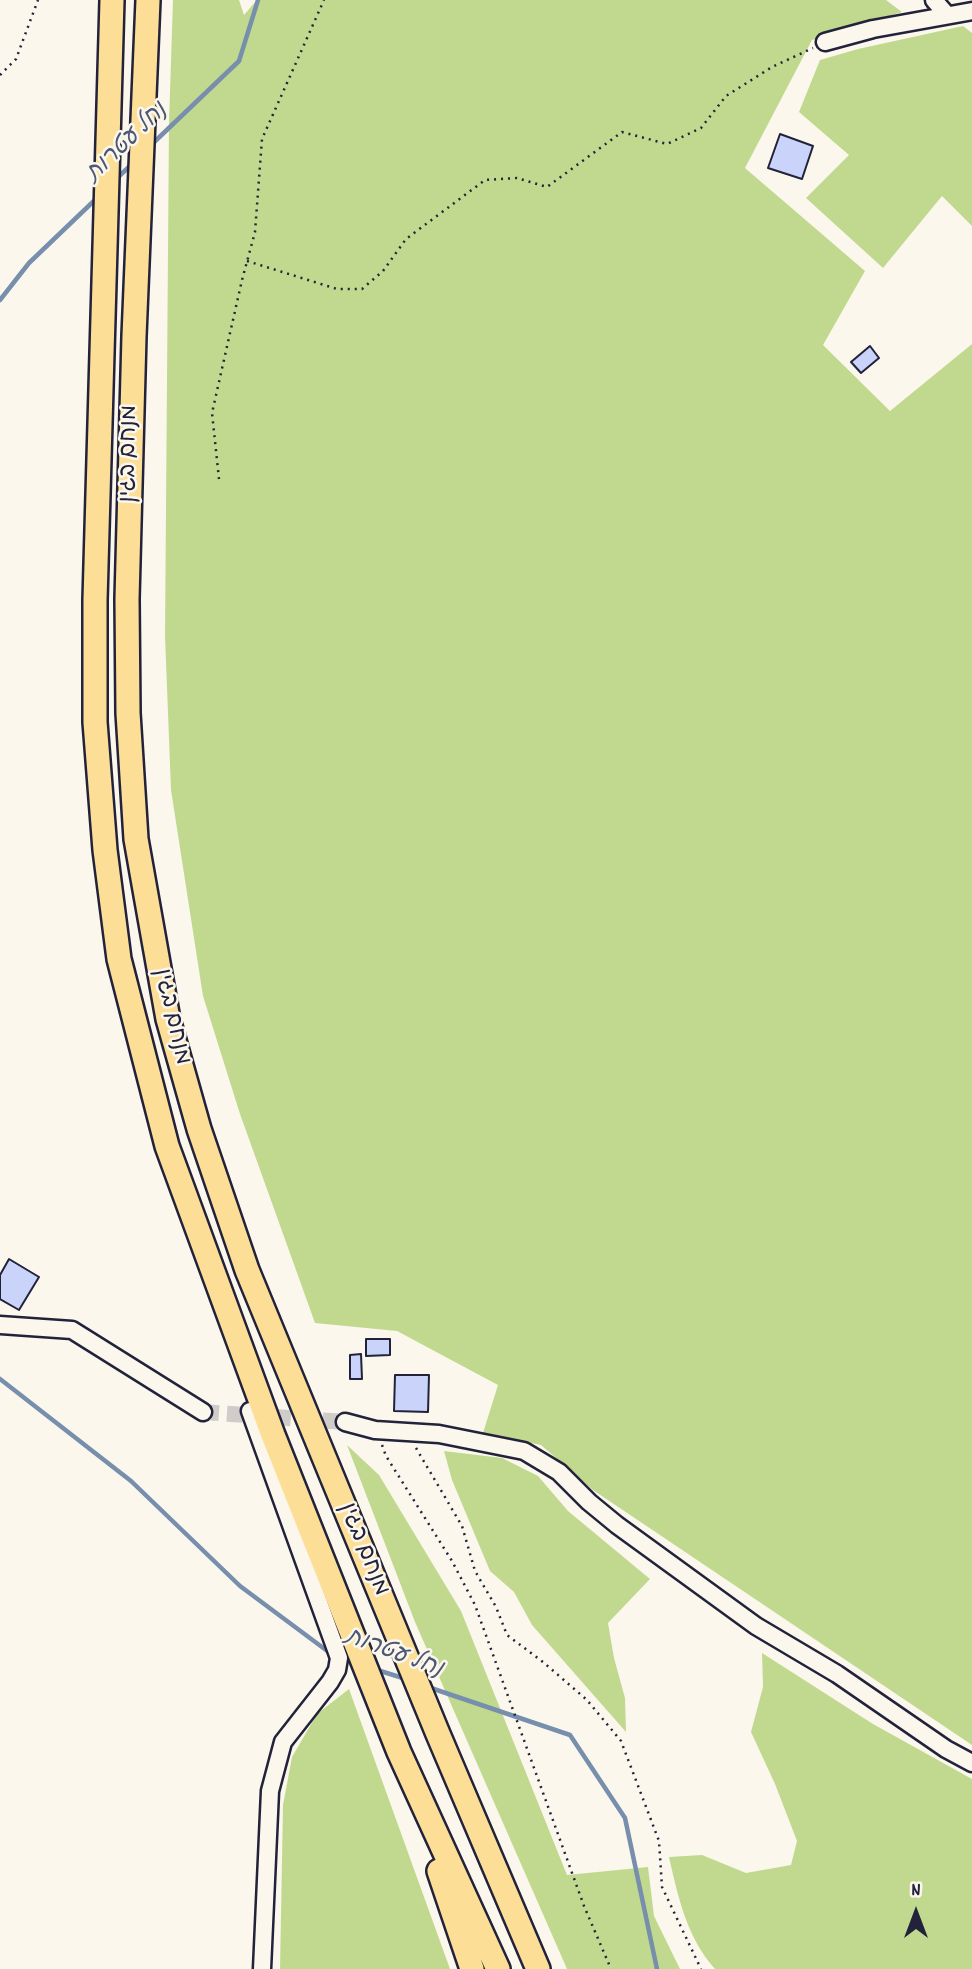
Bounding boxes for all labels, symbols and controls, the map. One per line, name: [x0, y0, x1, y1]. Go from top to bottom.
water label: נחל עטרות: [81, 98, 175, 190]
street label: מנחם בגין: [116, 405, 146, 503]
street label: מנחם בגין: [146, 966, 194, 1068]
street label: מנחם בגין: [331, 1499, 393, 1601]
water label: נחל עטרות: [340, 1624, 446, 1686]
north arrow: [881, 1878, 951, 1948]
text: N: [911, 1878, 921, 1905]

